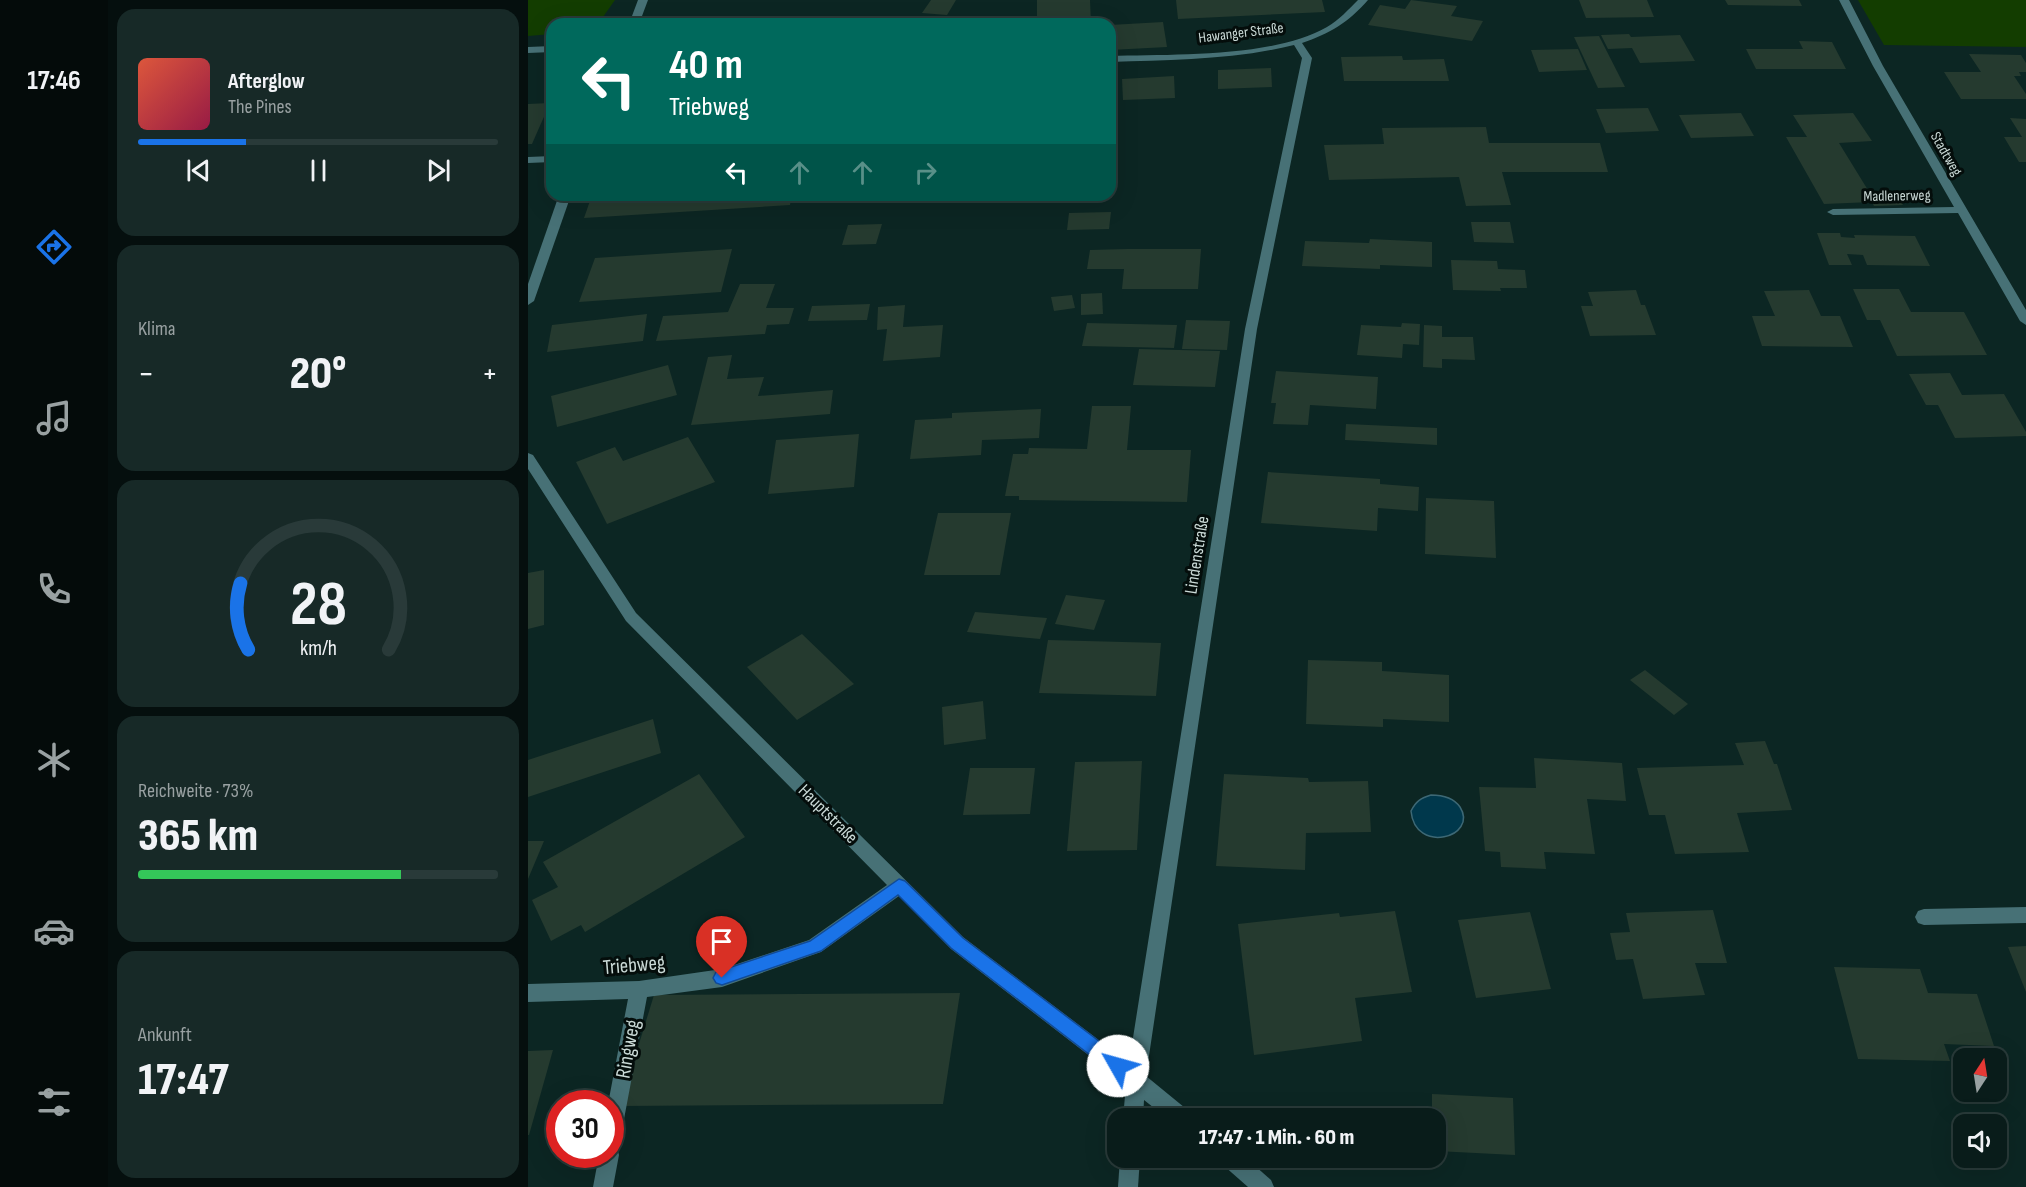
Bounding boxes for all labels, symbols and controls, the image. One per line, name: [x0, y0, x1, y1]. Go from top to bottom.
street label: Hawanger Straße: [1197, 18, 1285, 48]
text: 40 m: [669, 40, 743, 91]
icon: left: [570, 42, 648, 120]
text: 17:46: [27, 65, 81, 97]
text: Afterglow: [228, 68, 305, 95]
text: Triebweg: [669, 91, 749, 123]
text: The Pines: [228, 95, 292, 119]
street label: Stadtweg: [1926, 128, 1966, 180]
icon: previous: [182, 154, 215, 187]
icon: pause: [302, 154, 335, 187]
icon: next: [422, 154, 455, 187]
icon: left: [720, 156, 753, 189]
icon: ahead: [783, 156, 816, 189]
icon: ahead: [846, 156, 879, 189]
icon: right: [909, 156, 942, 189]
street label: Madlenerweg: [1863, 186, 1931, 206]
icon: directions: [33, 226, 75, 268]
text: Klima: [138, 317, 176, 341]
text: 20°: [290, 347, 346, 402]
text: −: [138, 354, 154, 394]
text: +: [482, 354, 498, 394]
icon: music: [33, 397, 75, 439]
street label: Lindenstraße: [1180, 514, 1214, 596]
icon: phone: [33, 568, 75, 610]
text: 28: [290, 569, 346, 644]
text: km/h: [299, 637, 337, 662]
icon: climate: [33, 739, 75, 781]
text: Reichweite · 73%: [138, 779, 253, 803]
street label: Hauptstraße: [794, 780, 862, 848]
text: 365 km: [138, 809, 258, 864]
icon: car: [33, 910, 75, 952]
pin: [696, 916, 747, 978]
icon: arrive: [705, 925, 738, 958]
street label: Triebweg: [602, 950, 666, 980]
street label: Ringweg: [611, 1018, 645, 1080]
text: Ankunft: [138, 1023, 192, 1047]
position arrow: [1086, 1034, 1150, 1098]
north arrow: [1953, 1048, 2007, 1102]
map controls: [1953, 1048, 2007, 1168]
text: 17:47: [138, 1053, 229, 1108]
icon: filters: [33, 1081, 75, 1123]
speed limit sign: 30: [546, 1090, 624, 1168]
button: sound: [1953, 1114, 2007, 1168]
text: 17:47 · 1 Min. · 60 m: [1199, 1124, 1354, 1151]

